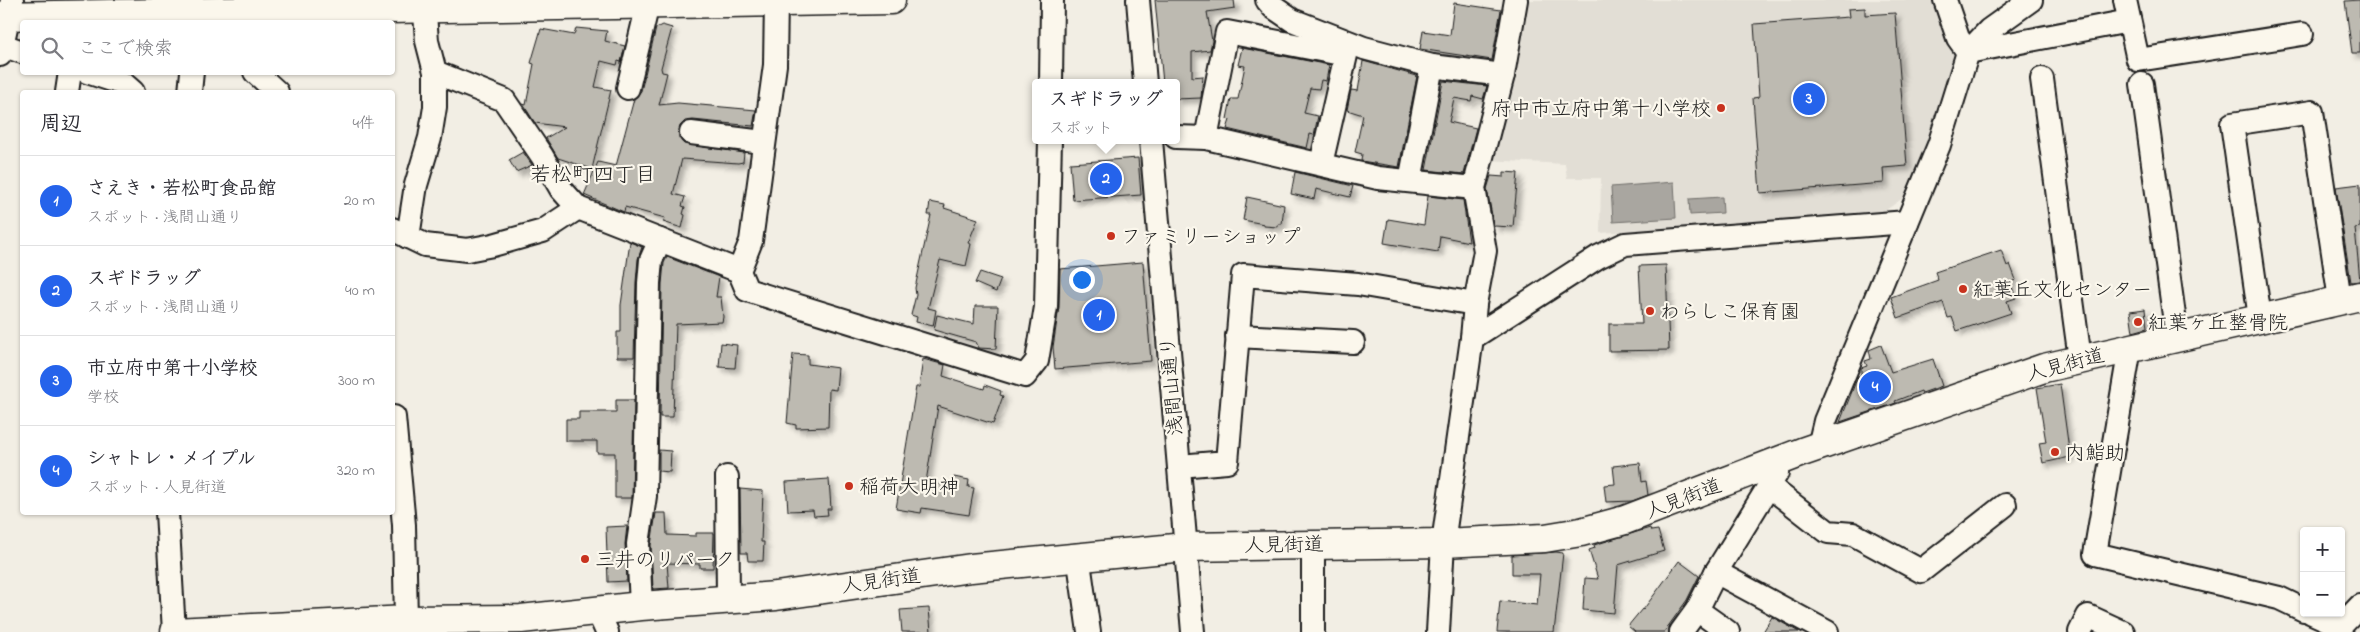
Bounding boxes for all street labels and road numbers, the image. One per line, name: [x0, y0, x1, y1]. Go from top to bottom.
street label: 浅間山通り: [1155, 335, 1192, 437]
street label: 人見街道: [2023, 342, 2108, 391]
street label: 人見街道: [1641, 472, 1726, 528]
street label: 人見街道: [1244, 531, 1324, 562]
street label: 人見街道: [840, 563, 923, 602]

